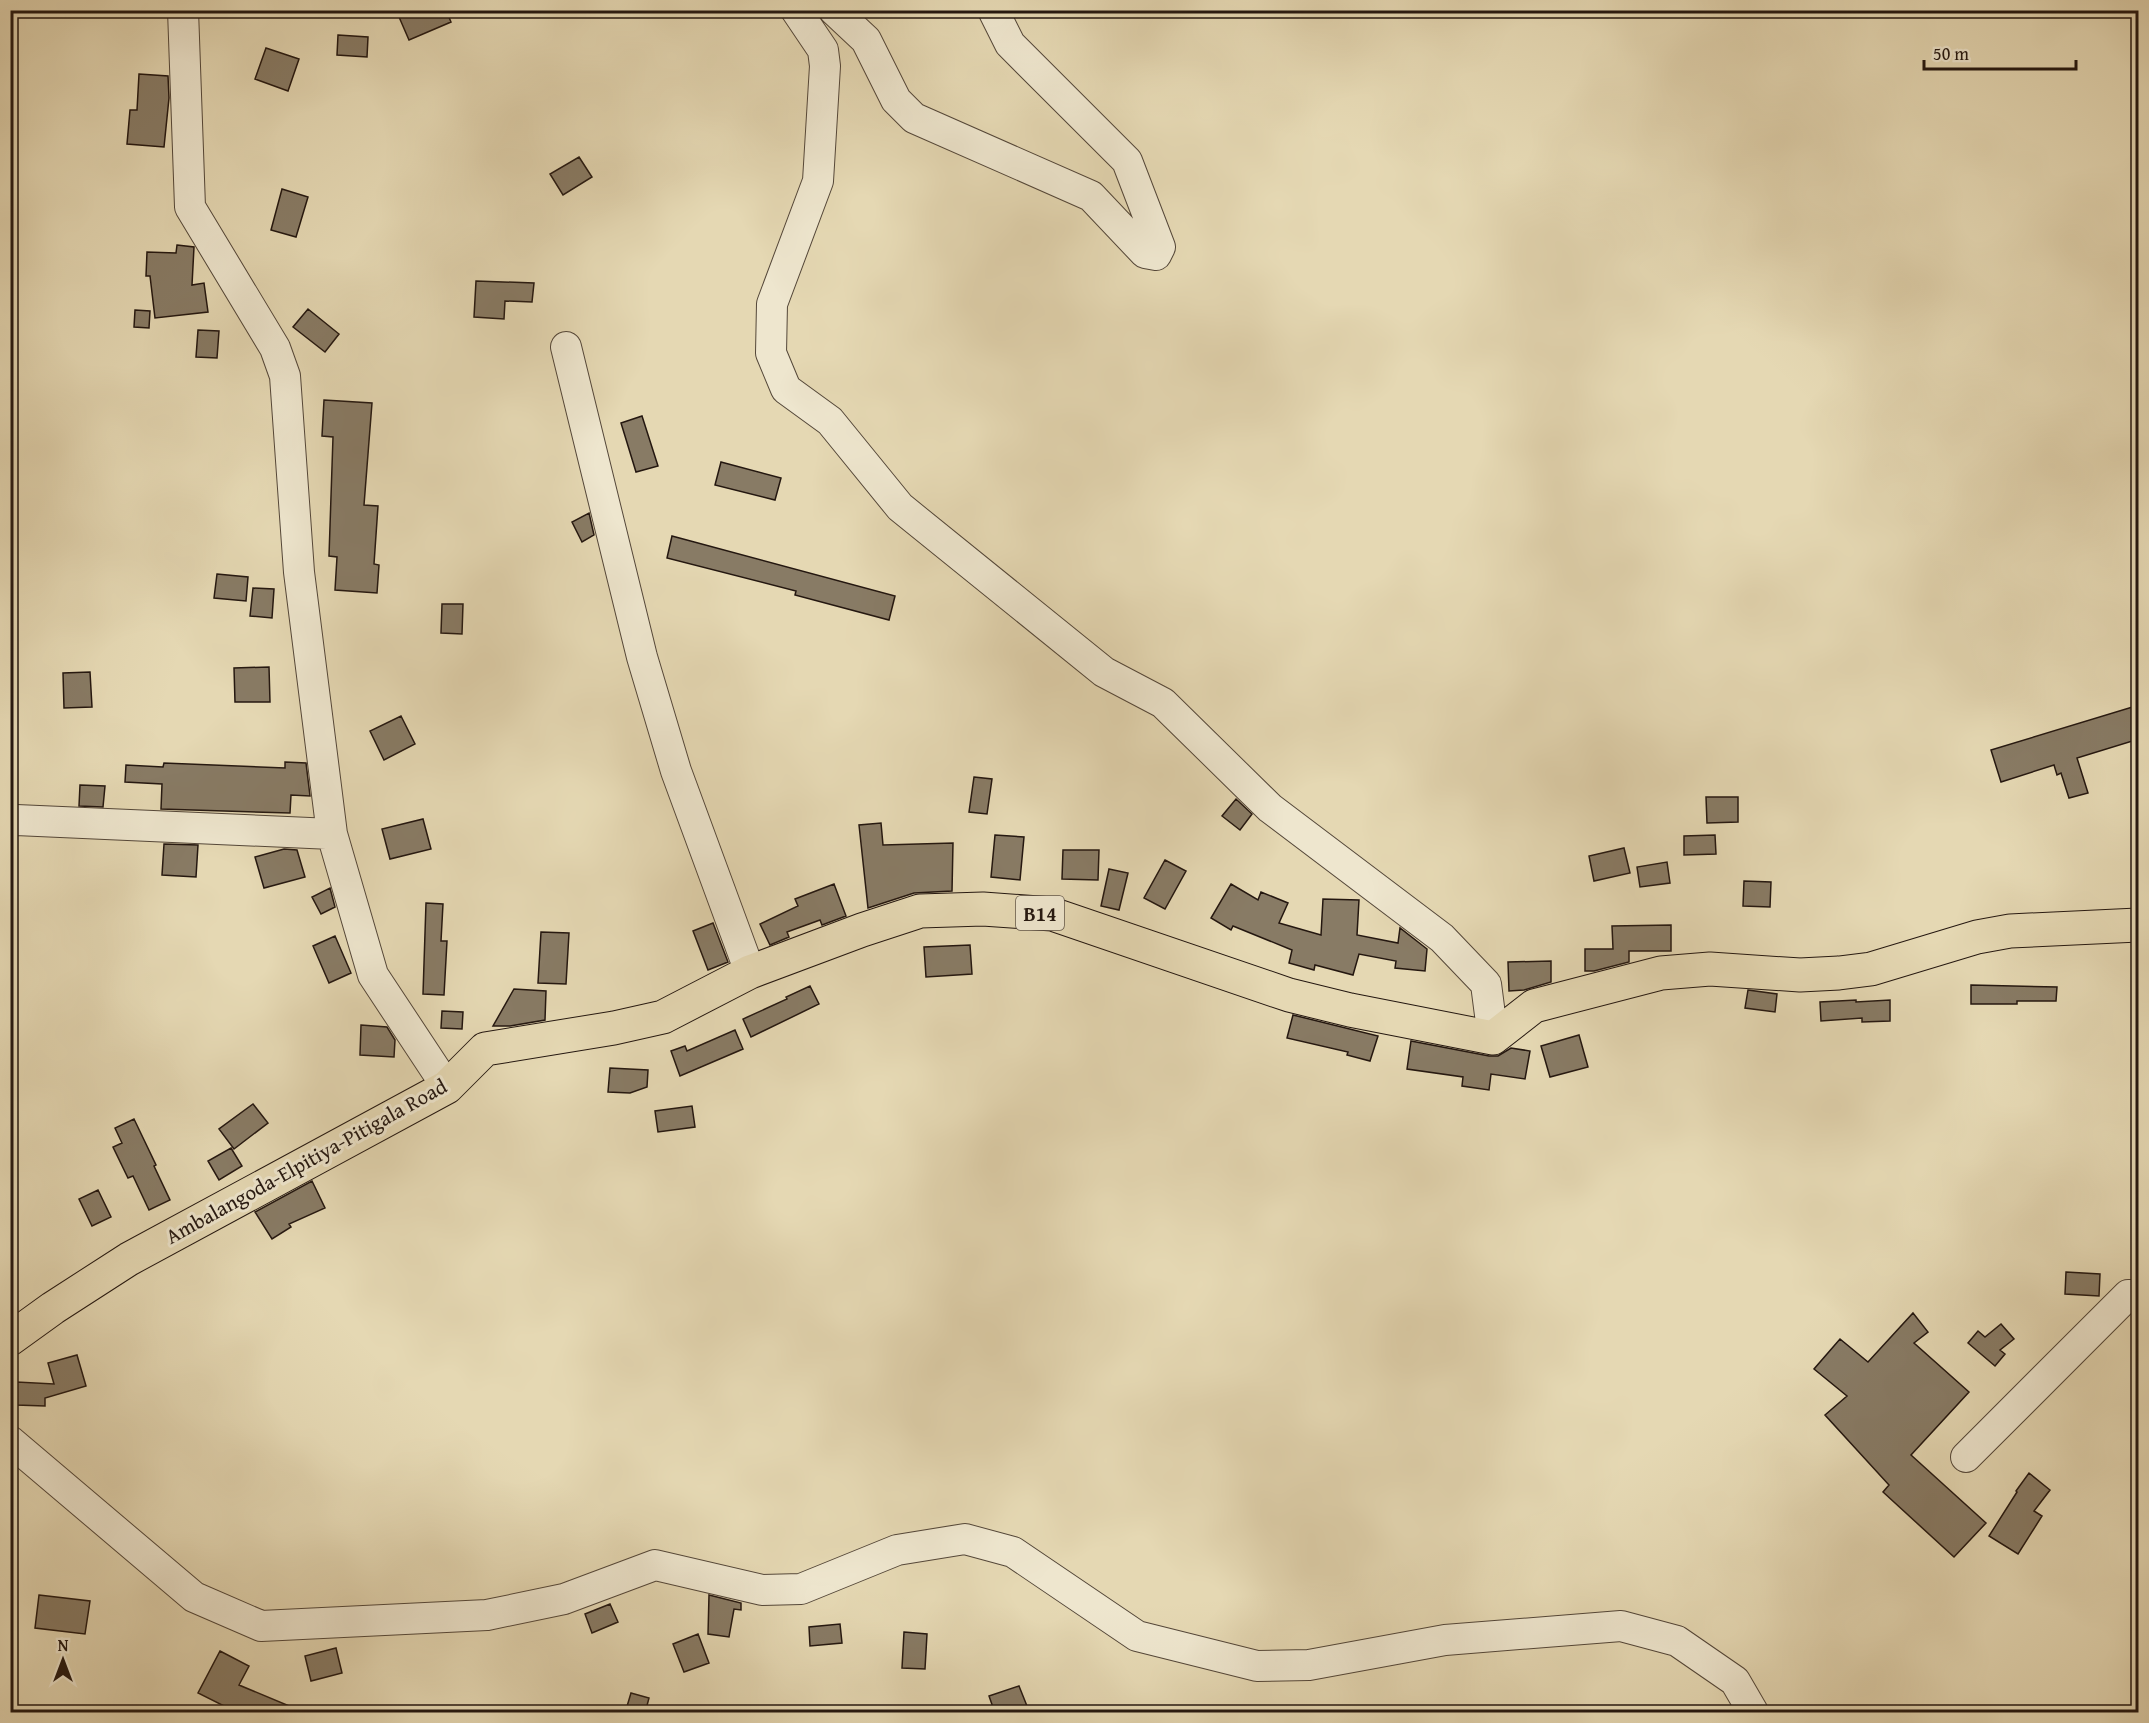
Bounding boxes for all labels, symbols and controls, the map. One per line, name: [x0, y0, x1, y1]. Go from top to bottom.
scale bar: [1924, 33, 2076, 71]
text: 50 m: [1933, 40, 1969, 67]
road number: B14: [1016, 896, 1064, 930]
street label: Ambalangoda-Elpitiya-Pitigala Road: [160, 1070, 453, 1251]
north arrow: [33, 1630, 93, 1690]
text: N: [58, 1633, 69, 1657]

